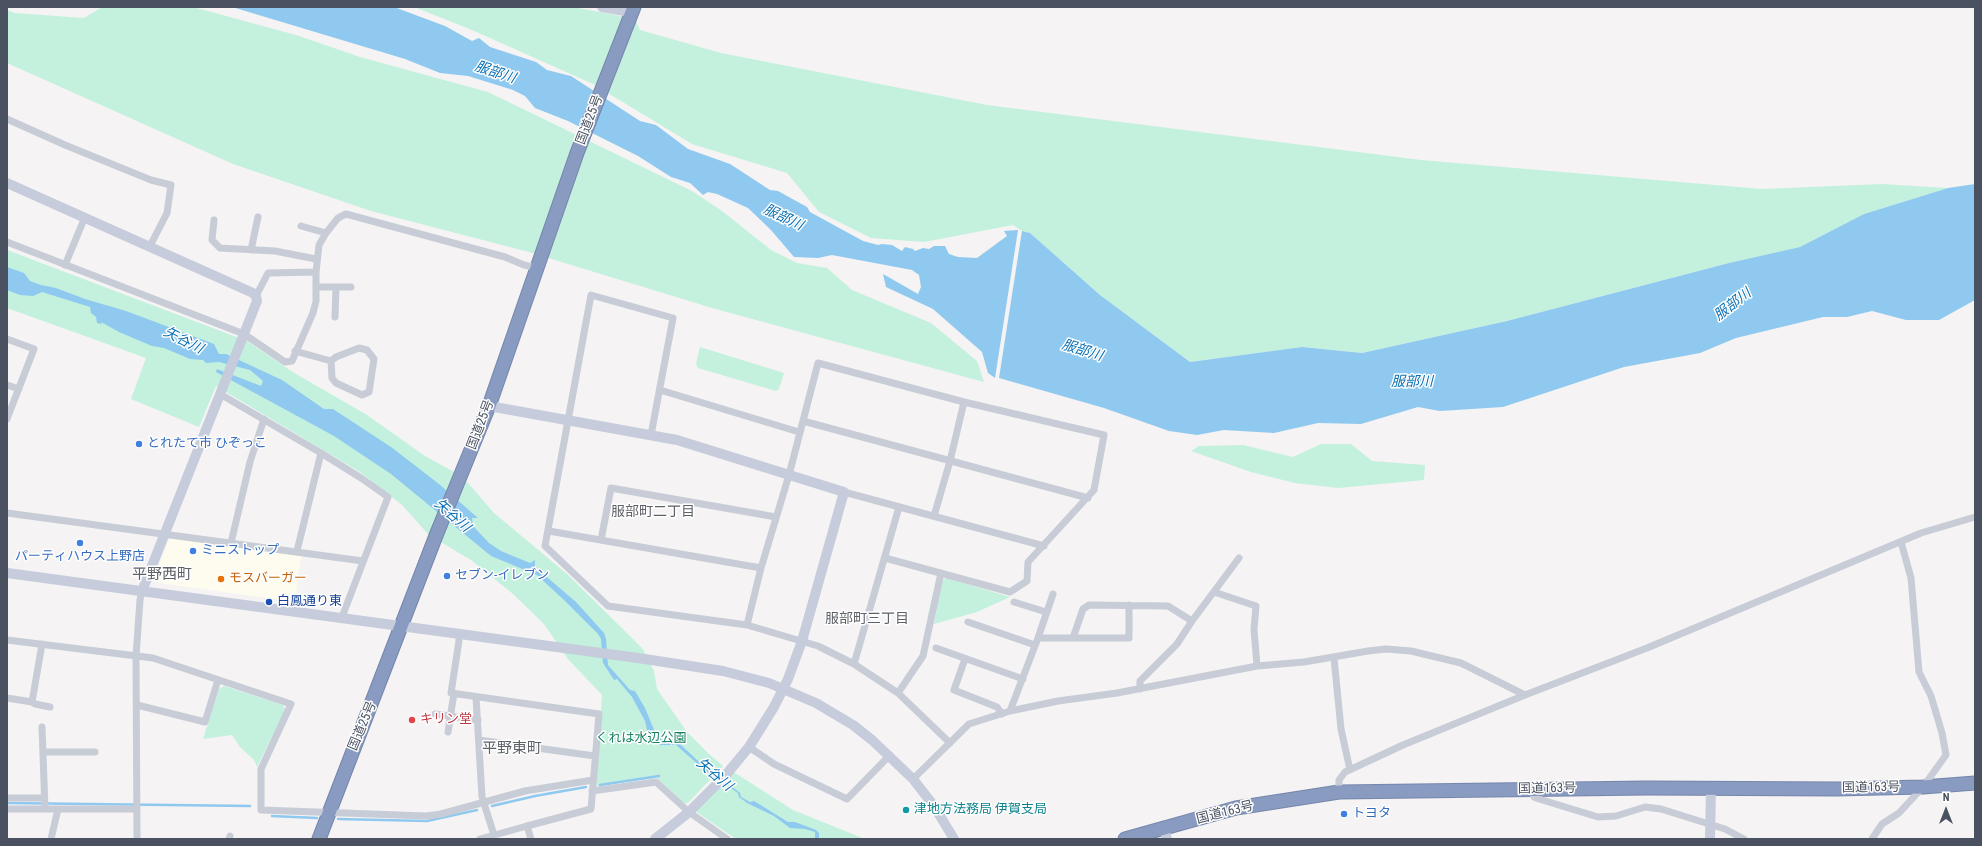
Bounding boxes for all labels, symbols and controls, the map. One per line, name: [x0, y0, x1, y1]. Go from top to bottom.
water label: 服部川: [472, 59, 518, 87]
street label: 国道25号: [573, 93, 607, 147]
water label: 服部川: [760, 202, 806, 234]
water label: 服部川: [1711, 285, 1755, 325]
water label: 矢谷川: [160, 324, 206, 358]
water label: 服部川: [1059, 337, 1105, 365]
water label: 服部川: [1391, 374, 1433, 390]
street label: 国道25号: [464, 398, 498, 452]
place label: とれたて市 ひぞっこ: [147, 436, 267, 452]
marker: とれたて市 ひぞっこ: [134, 439, 144, 449]
water label: 矢谷川: [431, 496, 473, 536]
district label: 服部町二丁目: [611, 504, 695, 520]
marker: パーティハウス上野店: [75, 538, 85, 548]
place label: ミニストップ: [201, 543, 279, 559]
marker: ミニストップ: [188, 546, 198, 556]
place label: パーティハウス上野店: [15, 549, 145, 565]
district label: 平野西町: [132, 566, 192, 584]
place label: セブン-イレブン: [455, 568, 549, 584]
place label: モスバーガー: [229, 571, 307, 587]
marker: セブン-イレブン: [442, 571, 452, 581]
marker: モスバーガー: [216, 574, 226, 584]
place label: 白鳳通り東: [277, 594, 342, 610]
marker: 白鳳通り東: [264, 597, 274, 607]
district label: 服部町三丁目: [825, 611, 909, 627]
street label: 国道25号: [346, 699, 380, 753]
place label: キリン堂: [420, 712, 472, 728]
marker: キリン堂: [407, 715, 417, 725]
park label: くれは水辺公園: [596, 731, 686, 747]
district label: 平野東町: [482, 740, 542, 758]
water label: 矢谷川: [693, 755, 735, 795]
street label: 国道163号: [1842, 780, 1900, 796]
street label: 国道163号: [1518, 781, 1576, 797]
north arrow: [1926, 790, 1966, 830]
text: N: [1943, 791, 1949, 804]
street label: 国道163号: [1195, 798, 1255, 828]
place label: 津地方法務局 伊賀支局: [914, 802, 1047, 818]
marker: 津地方法務局 伊賀支局: [901, 805, 911, 815]
place label: トヨタ: [1352, 806, 1391, 822]
marker: トヨタ: [1339, 809, 1349, 819]

